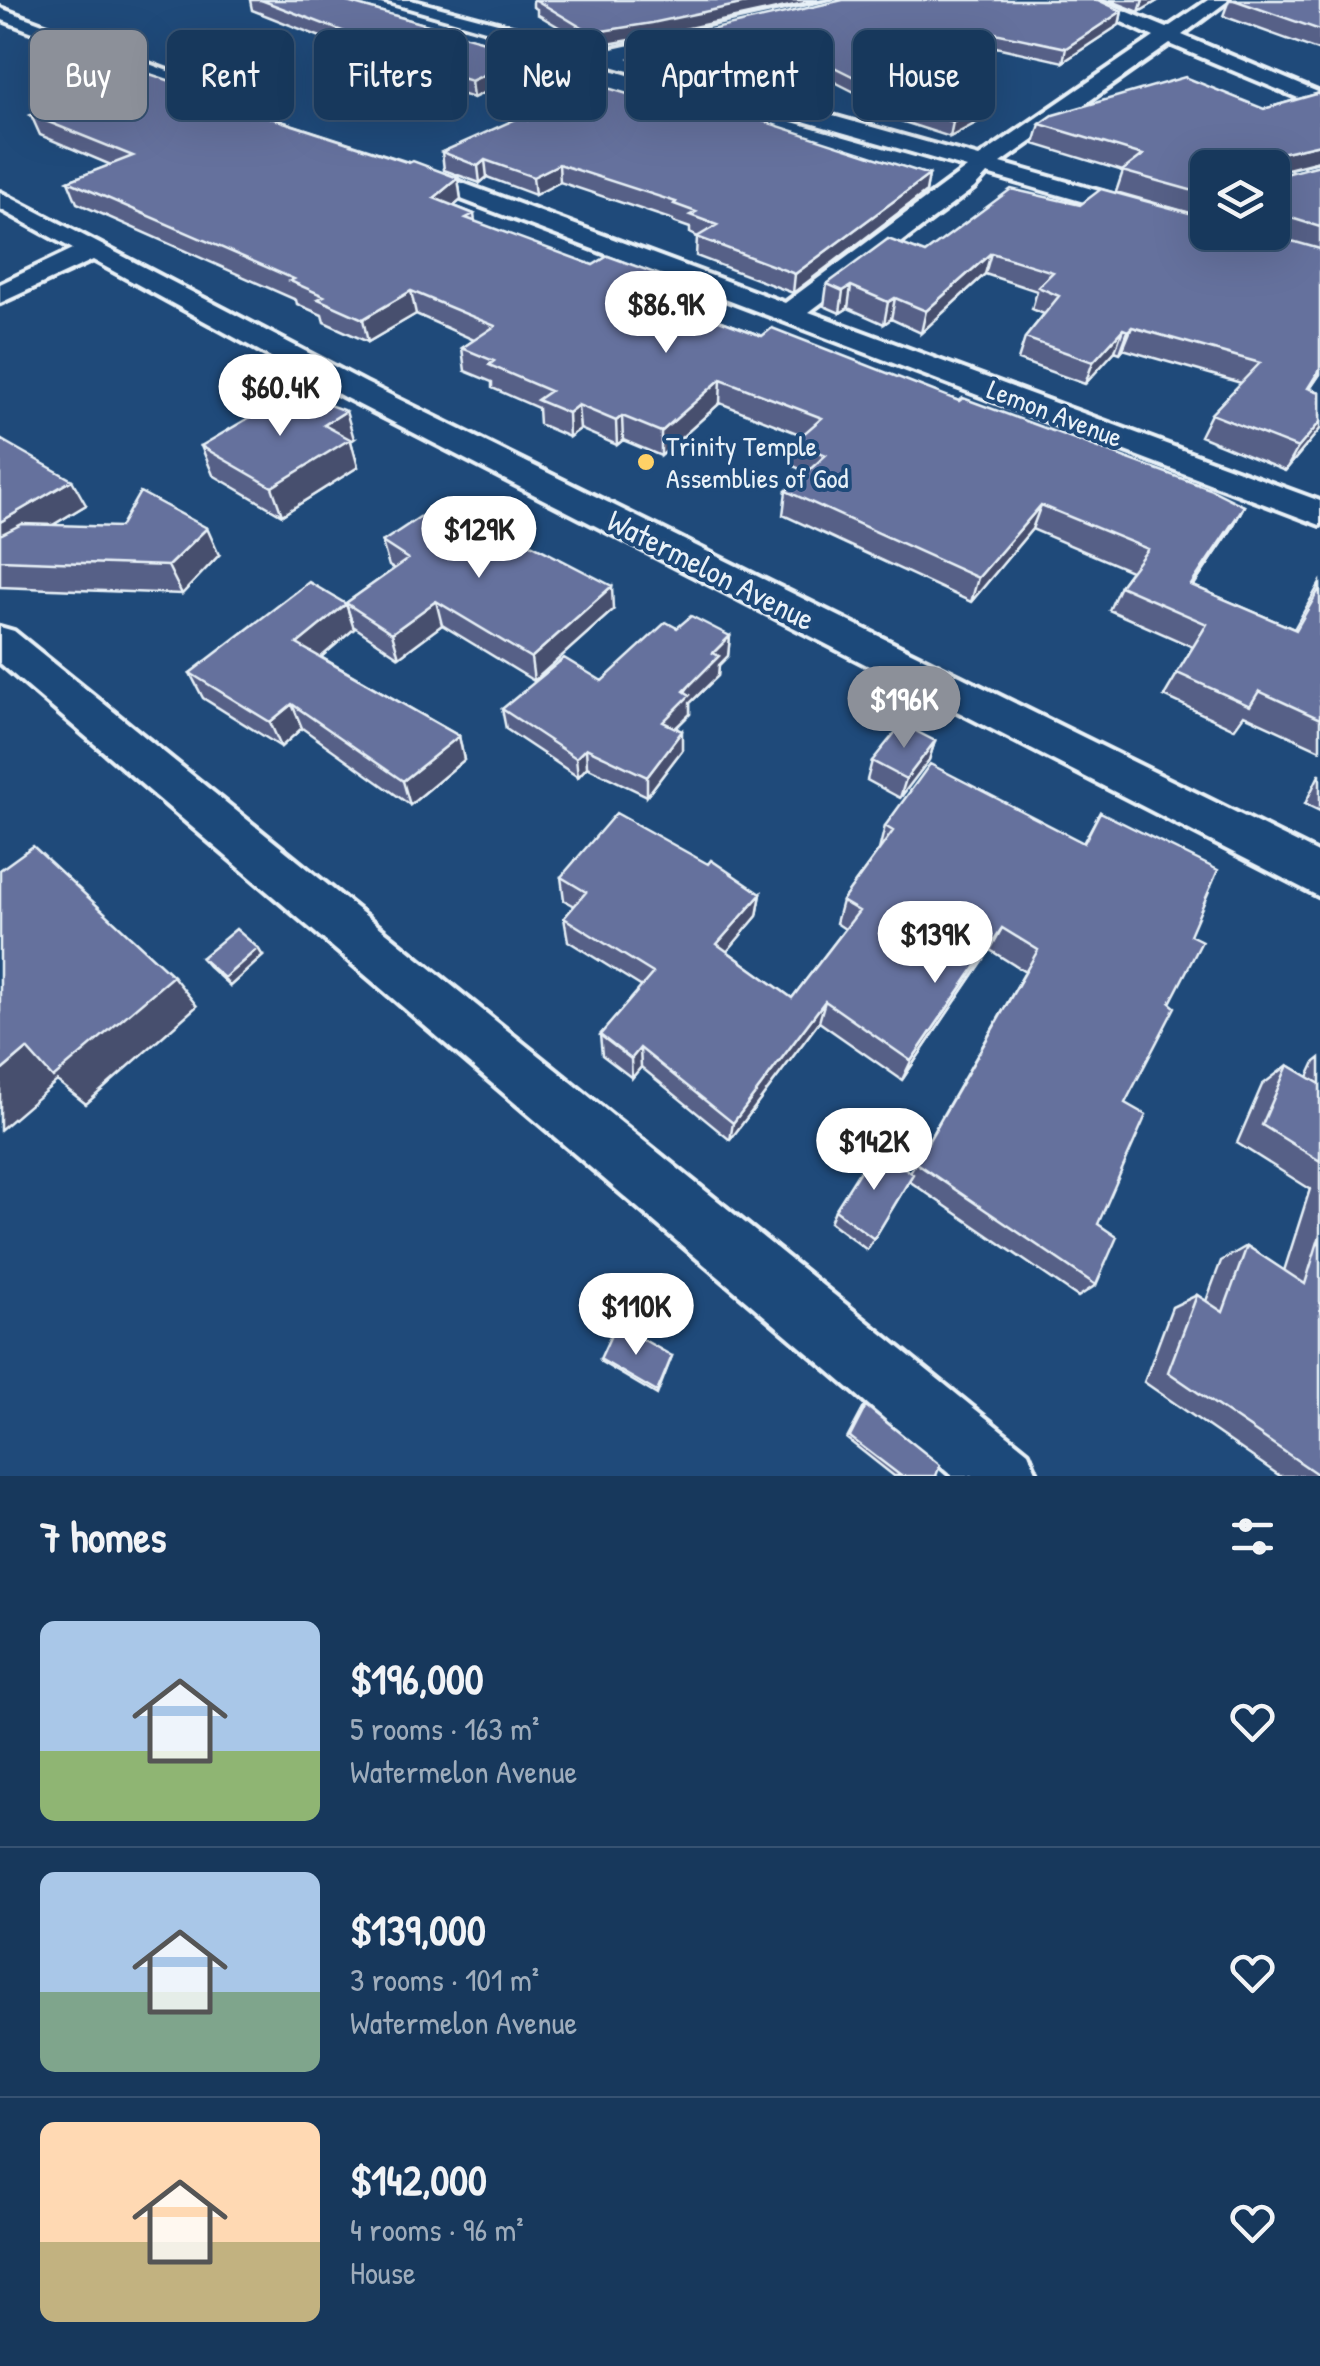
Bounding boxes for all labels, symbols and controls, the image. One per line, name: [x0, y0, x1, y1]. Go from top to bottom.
chip: Buy: [30, 30, 147, 120]
chip: Rent: [167, 30, 294, 120]
chip: Filters: [314, 30, 467, 120]
chip: New: [487, 30, 606, 120]
chip: Apartment: [626, 30, 833, 120]
chip: House: [853, 30, 995, 120]
map controls: [1190, 150, 1290, 250]
button: layers: [1190, 150, 1290, 250]
pin: $86.9K: [585, 271, 747, 356]
text: $86.9K: [627, 282, 705, 325]
pin: $60.4K: [199, 354, 361, 439]
text: $60.4K: [241, 365, 319, 408]
street label: Lemon Avenue: [982, 370, 1128, 456]
place label: Trinity Temple Assemblies of God: [666, 427, 849, 497]
marker: Trinity Temple Assemblies of God: [635, 451, 657, 473]
pin: $129K: [409, 496, 549, 581]
street label: Watermelon Avenue: [600, 499, 822, 640]
text: $129K: [443, 507, 515, 550]
pin: $196K: [834, 666, 974, 751]
text: $196K: [869, 677, 939, 720]
pin: $139K: [865, 901, 1005, 986]
text: $139K: [900, 912, 970, 955]
pin: $142K: [804, 1108, 944, 1193]
text: $142K: [838, 1119, 910, 1162]
pin: $110K: [566, 1273, 706, 1358]
text: $110K: [601, 1284, 671, 1327]
text: 7 homes: [40, 1508, 166, 1565]
icon: filters: [1225, 1509, 1280, 1564]
text: $196,000: [350, 1650, 484, 1707]
icon: home: [120, 1661, 240, 1781]
icon: heart: [1225, 1694, 1280, 1749]
text: 5 rooms · 163 m²: [350, 1707, 539, 1750]
text: Watermelon Avenue: [350, 1750, 577, 1793]
text: $139,000: [350, 1901, 486, 1958]
icon: home: [120, 1912, 240, 2032]
icon: heart: [1225, 1945, 1280, 2000]
text: 3 rooms · 101 m²: [350, 1958, 539, 2001]
text: Watermelon Avenue: [350, 2001, 577, 2044]
text: $142,000: [350, 2151, 487, 2208]
icon: home: [120, 2162, 240, 2282]
icon: heart: [1225, 2195, 1280, 2250]
text: 4 rooms · 96 m²: [350, 2208, 524, 2251]
text: House: [350, 2251, 416, 2294]

